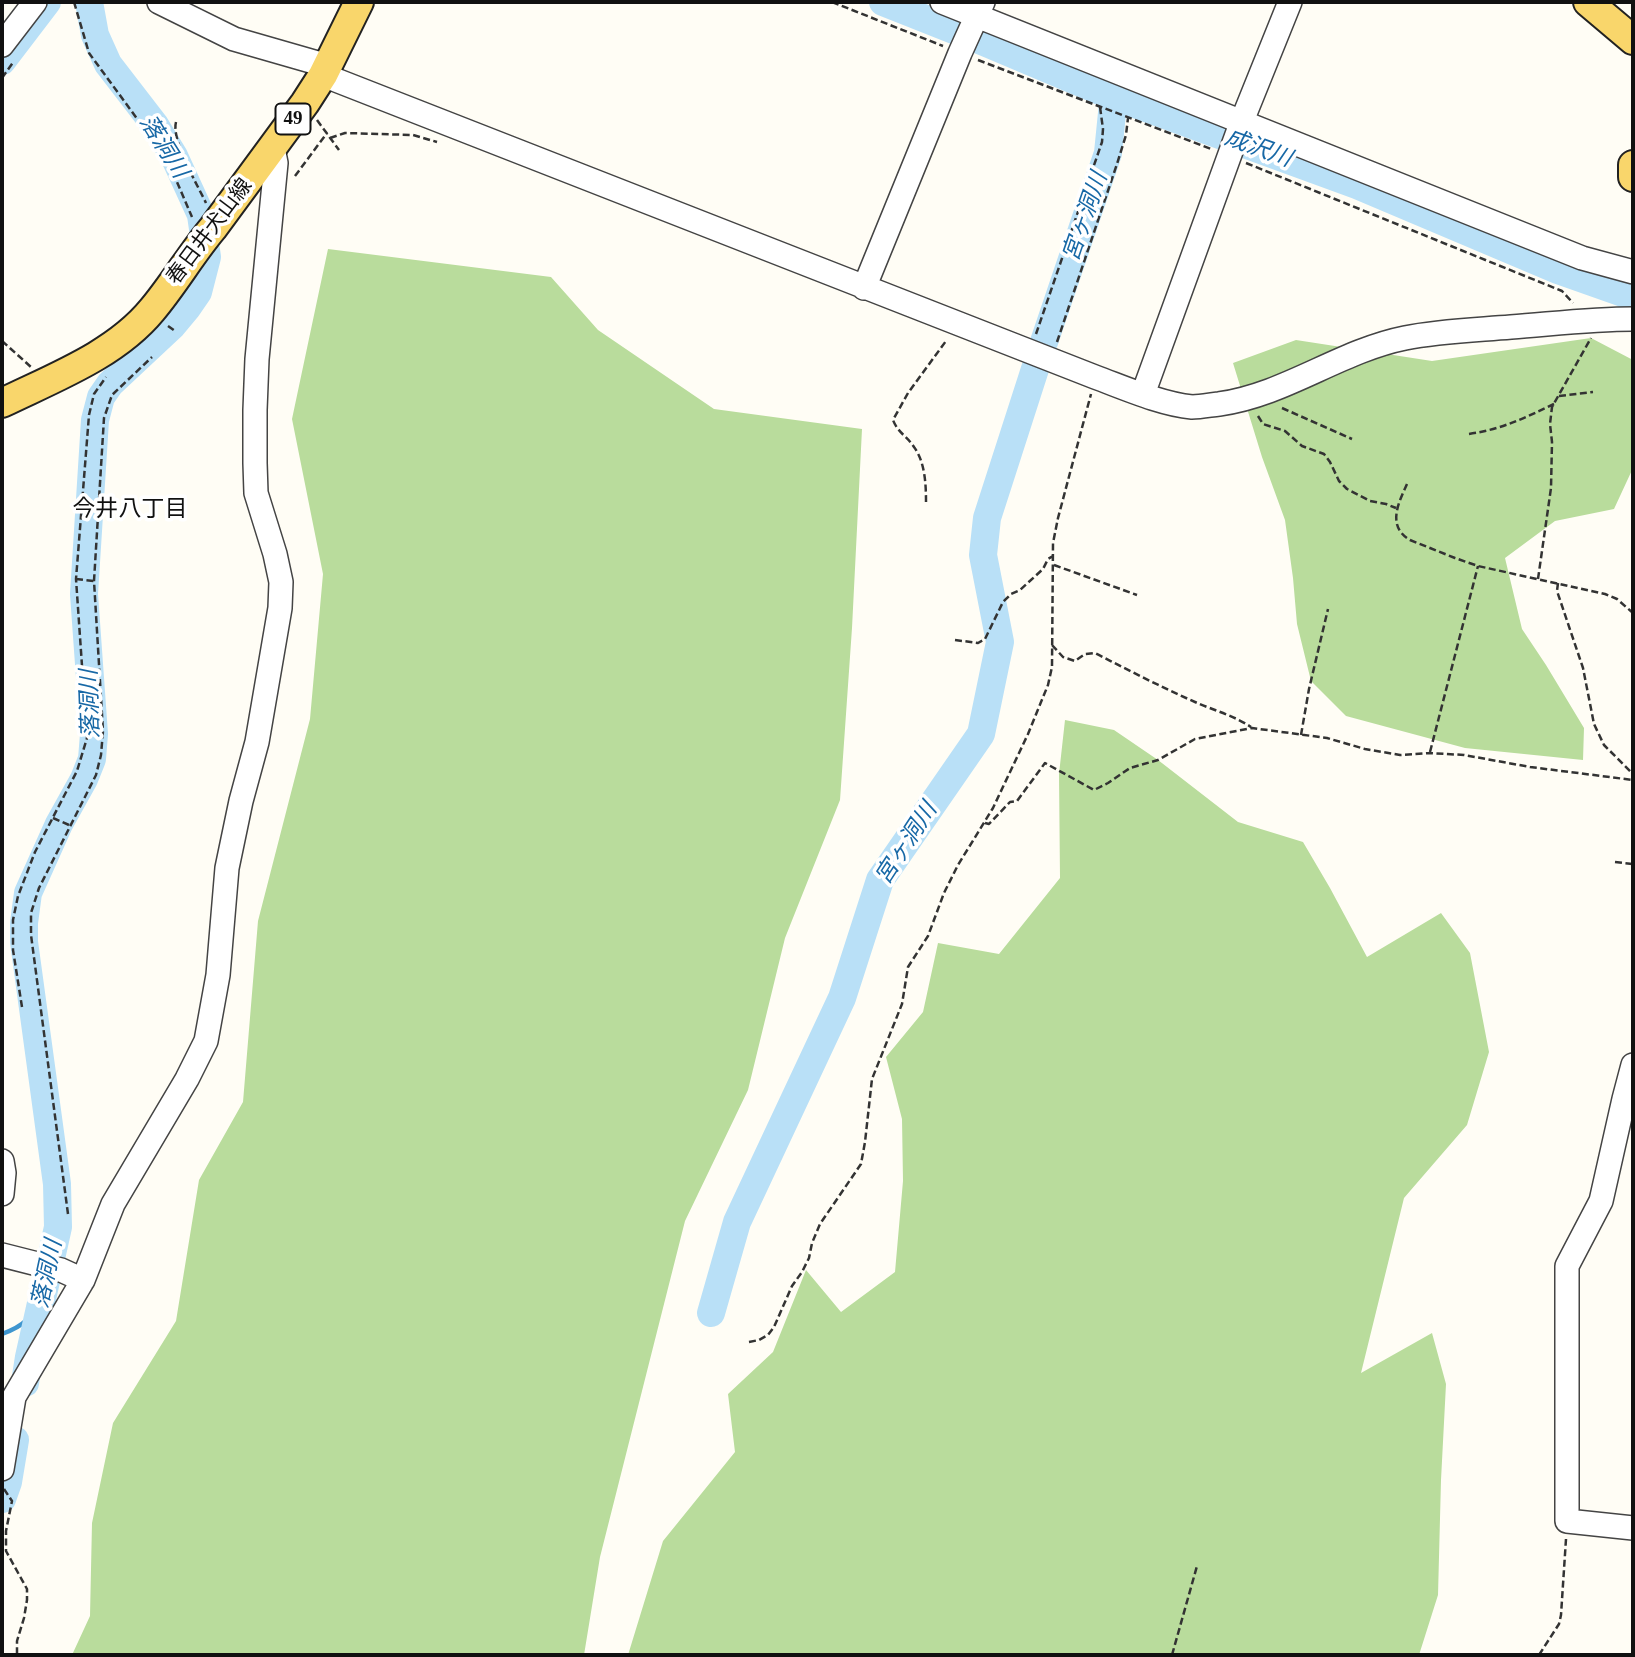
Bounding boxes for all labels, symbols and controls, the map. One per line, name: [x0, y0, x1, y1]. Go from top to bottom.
road number: 49: [276, 104, 310, 134]
water label: 落洞川: [133, 110, 193, 184]
water label: 成沢川: [1221, 124, 1295, 174]
water label: 宮ヶ洞川: [1058, 169, 1114, 265]
street label: 春日井犬山線: [162, 174, 258, 290]
district label: 今井八丁目: [73, 496, 187, 524]
water label: 落洞川: [76, 669, 106, 739]
water label: 宮ヶ洞川: [870, 798, 944, 890]
water label: 落洞川: [27, 1237, 69, 1311]

